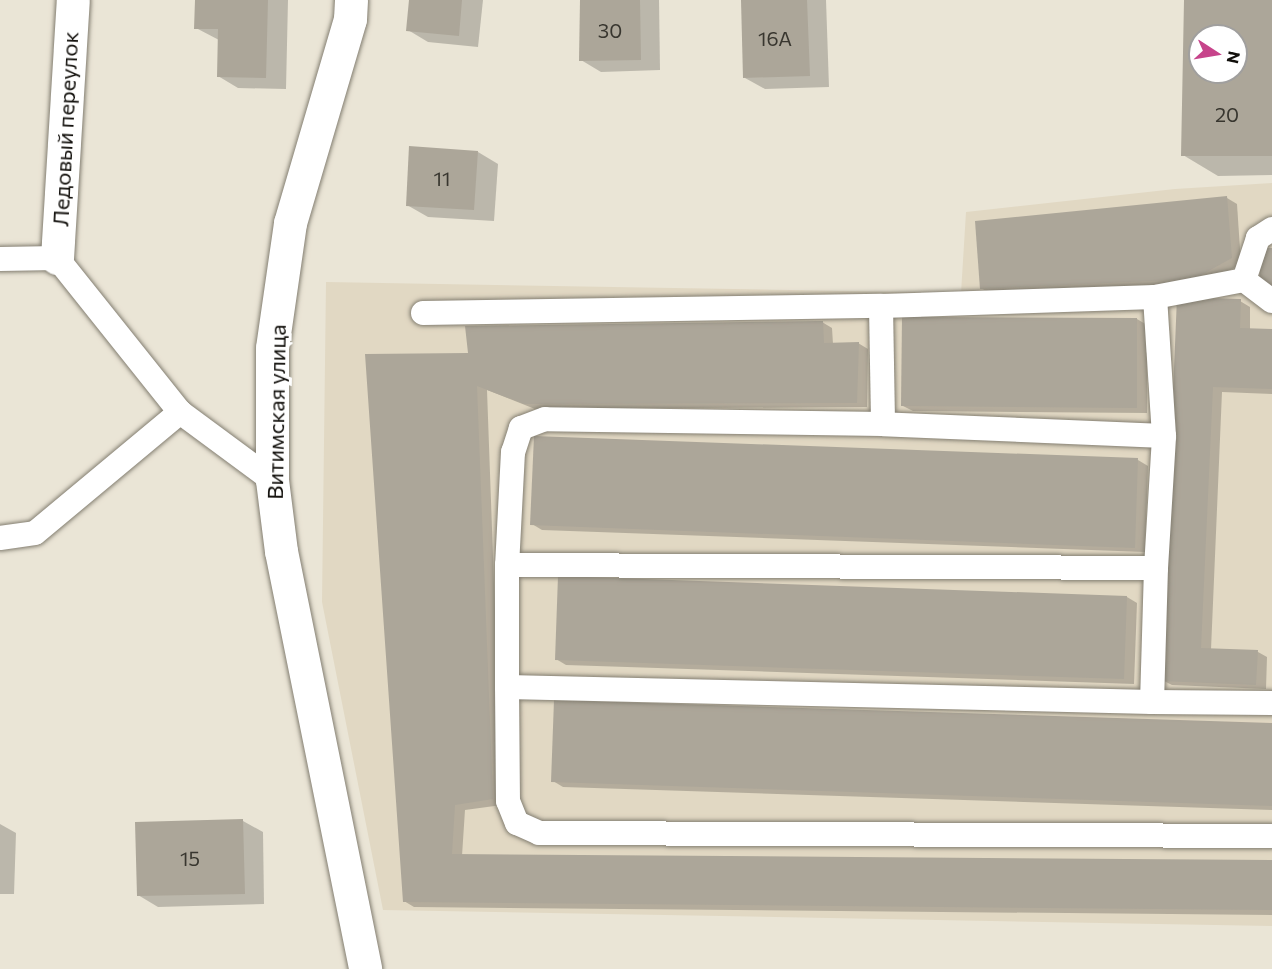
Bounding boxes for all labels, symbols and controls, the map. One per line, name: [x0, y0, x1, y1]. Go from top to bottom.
house number: 30: [598, 18, 622, 42]
north arrow: [1188, 24, 1248, 84]
house number: 16А: [758, 26, 792, 50]
street label: Ледовый переулок: [47, 31, 83, 227]
text: N: [1224, 50, 1245, 65]
house number: 20: [1215, 102, 1239, 126]
house number: 11: [433, 166, 451, 190]
street label: Витимская улица: [261, 324, 291, 500]
house number: 15: [180, 846, 200, 870]

